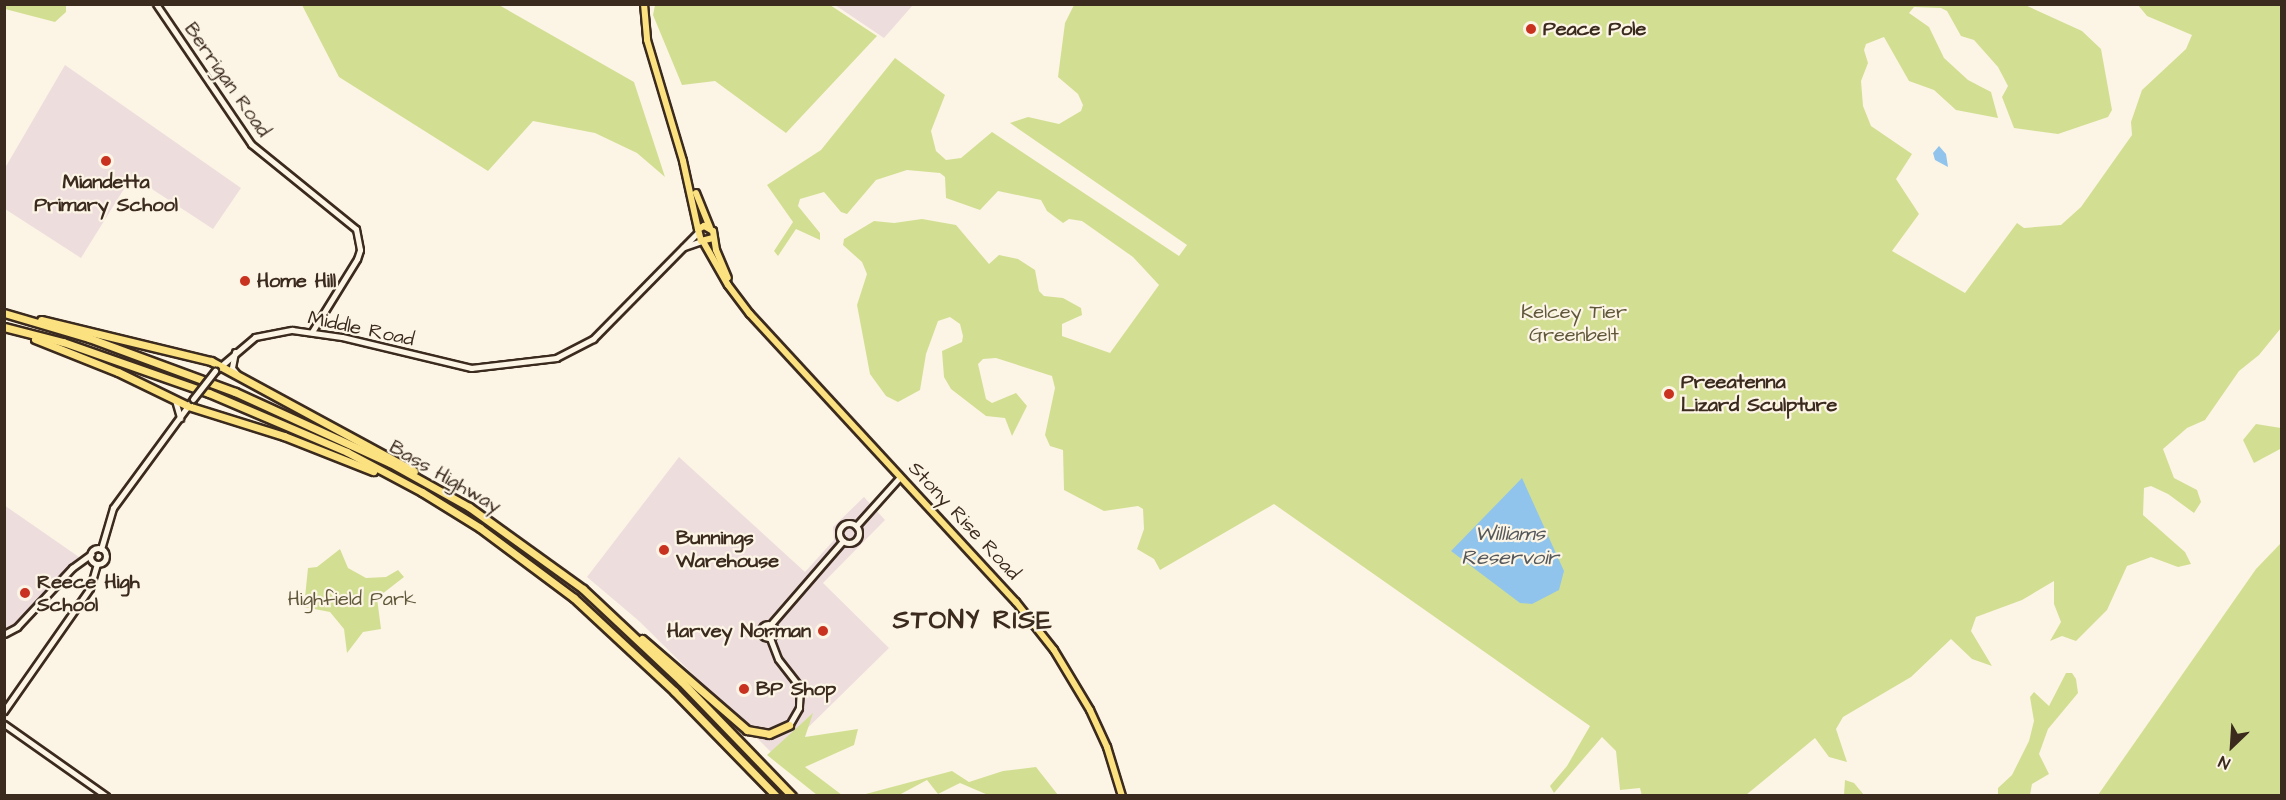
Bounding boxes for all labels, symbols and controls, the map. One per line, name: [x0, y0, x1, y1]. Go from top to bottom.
place label: Peace Pole: [1543, 17, 1646, 41]
street label: Berrigan Road: [179, 18, 275, 142]
marker: Peace Pole: [1524, 22, 1538, 36]
marker: Miandetta Primary School: [99, 154, 113, 168]
place label: Miandetta Primary School: [34, 170, 178, 217]
place label: Home Hill: [257, 269, 336, 293]
marker: Home Hill: [238, 274, 252, 288]
park label: Kelcey Tier Greenbelt: [1521, 300, 1627, 347]
street label: Middle Road: [306, 306, 416, 352]
place label: Preeatenna Lizard Sculpture: [1681, 371, 1837, 418]
marker: Preeatenna Lizard Sculpture: [1662, 387, 1676, 401]
street label: Bass Highway: [385, 435, 505, 519]
street label: Stony Rise Road: [903, 457, 1025, 585]
water label: Williams Reservoir: [1461, 521, 1559, 571]
place label: Bunnings Warehouse: [676, 526, 779, 573]
marker: Bunnings Warehouse: [657, 543, 671, 557]
place label: Reece High School: [37, 570, 140, 617]
marker: Reece High School: [18, 586, 32, 600]
park label: Highfield Park: [288, 587, 416, 611]
district label: STONY RISE: [893, 605, 1053, 637]
place label: Harvey Norman: [667, 619, 811, 643]
marker: Harvey Norman: [816, 624, 830, 638]
place label: BP Shop: [756, 677, 836, 701]
marker: BP Shop: [737, 682, 751, 696]
north arrow: [2202, 716, 2262, 776]
text: N: [2215, 750, 2234, 774]

